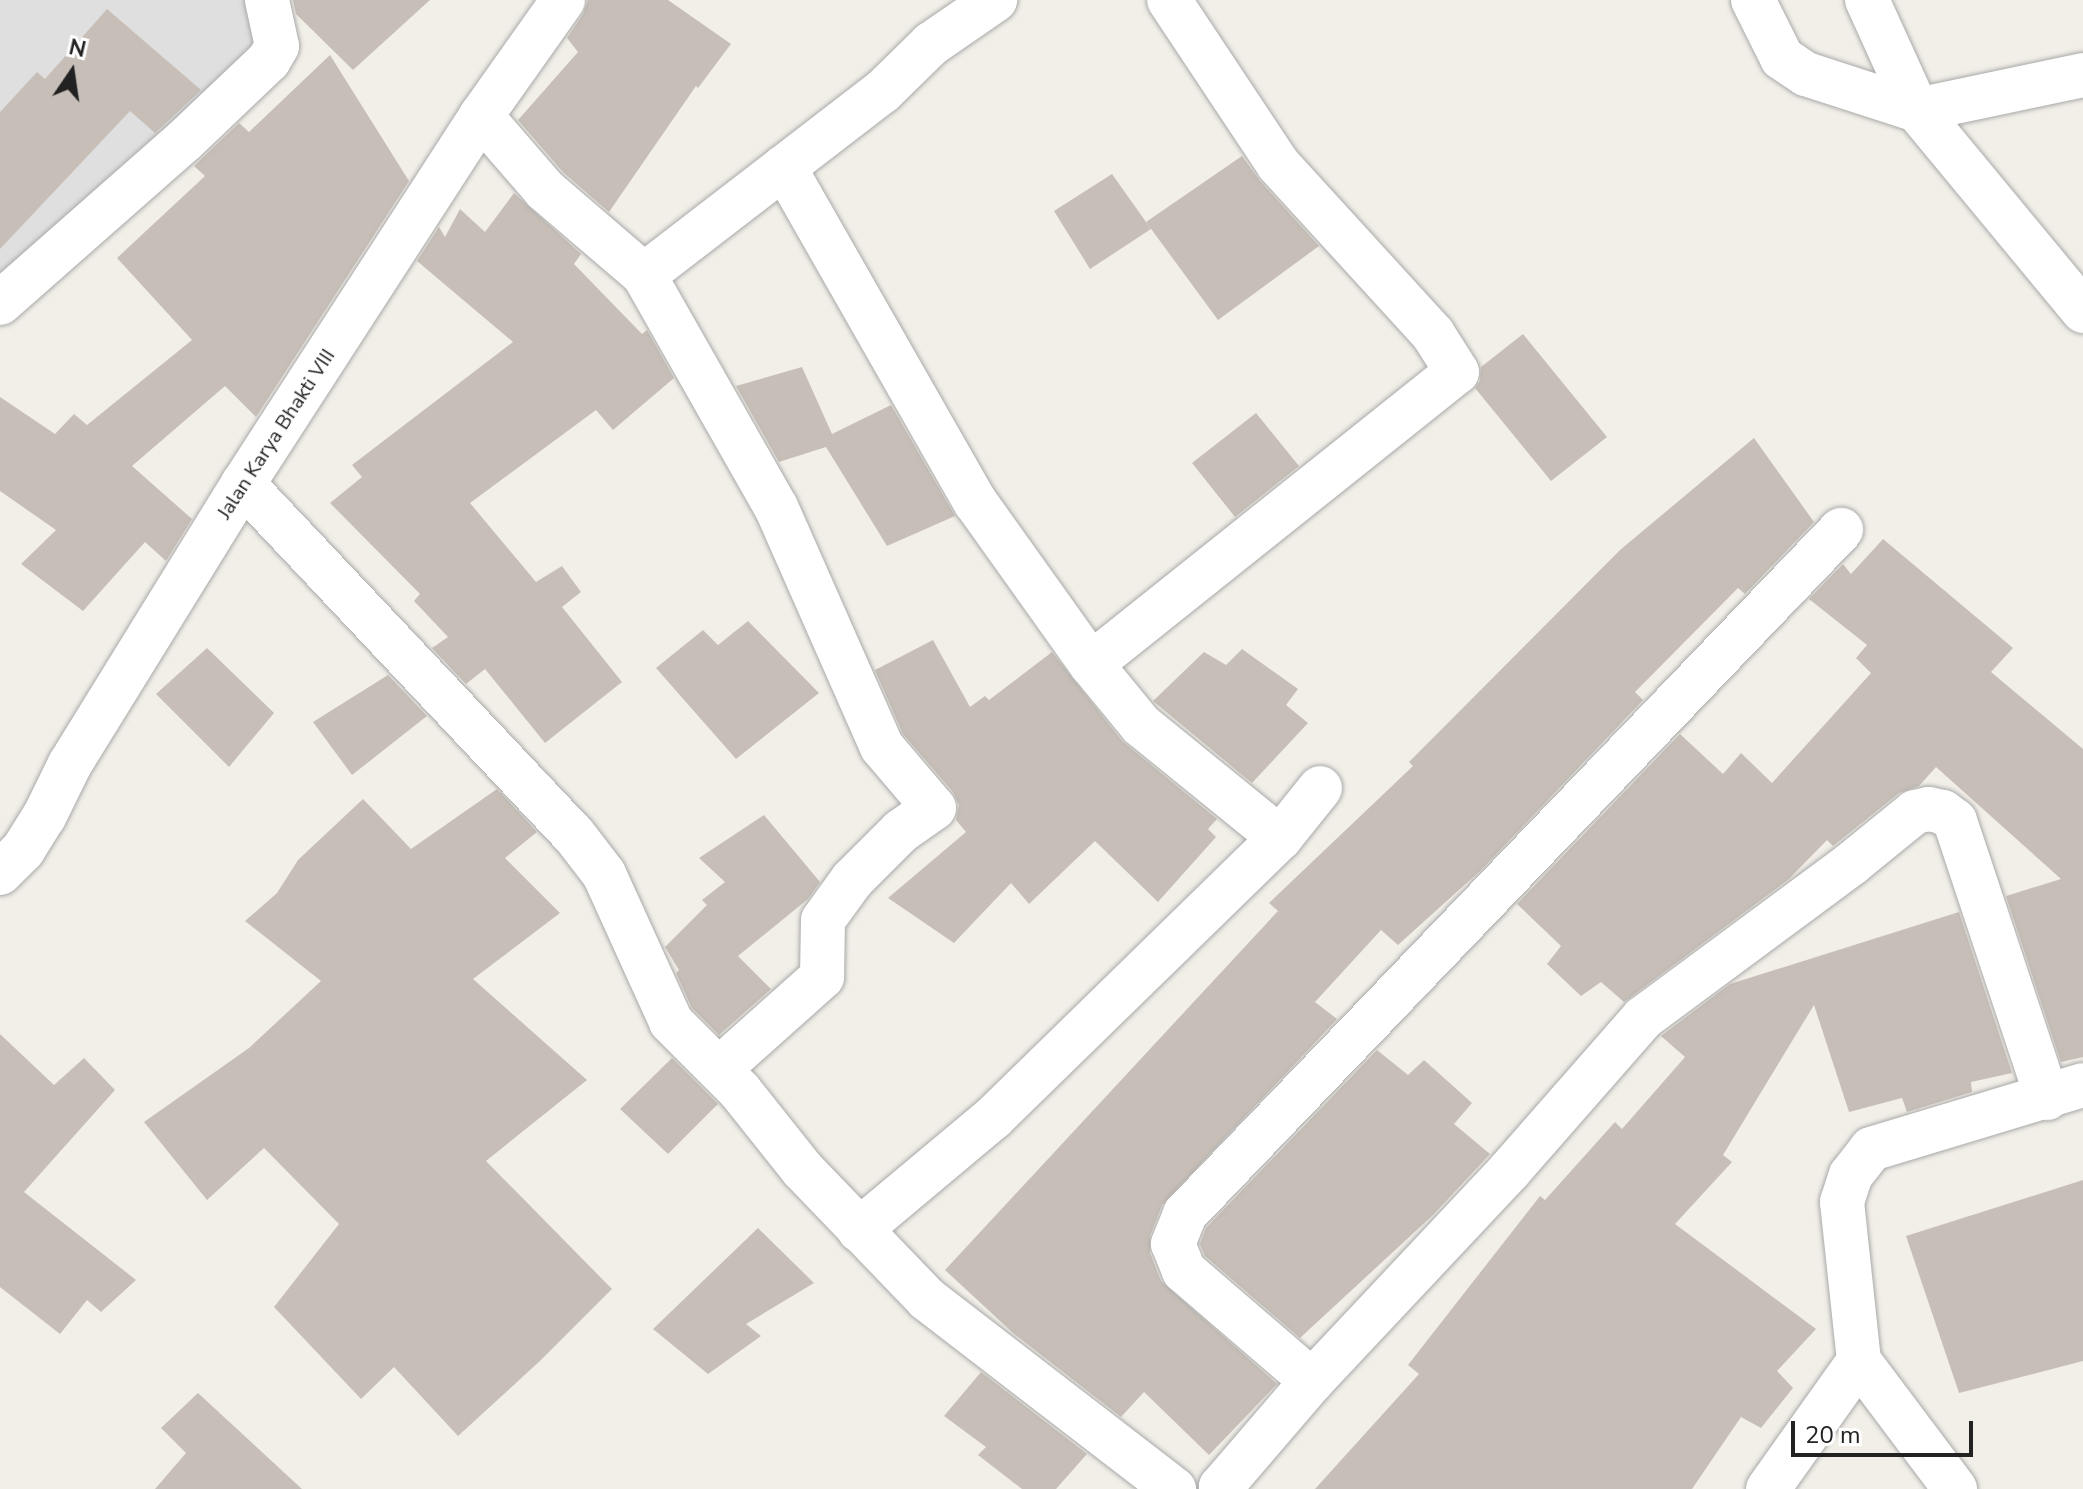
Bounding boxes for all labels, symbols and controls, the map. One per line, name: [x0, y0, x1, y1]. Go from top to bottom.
north arrow: [32, 32, 112, 112]
text: N: [66, 32, 89, 65]
street label: Jalan Karya Bhakti VIII: [212, 344, 340, 524]
scale bar: [1795, 1405, 1977, 1455]
text: 20 m: [1805, 1419, 1861, 1451]

